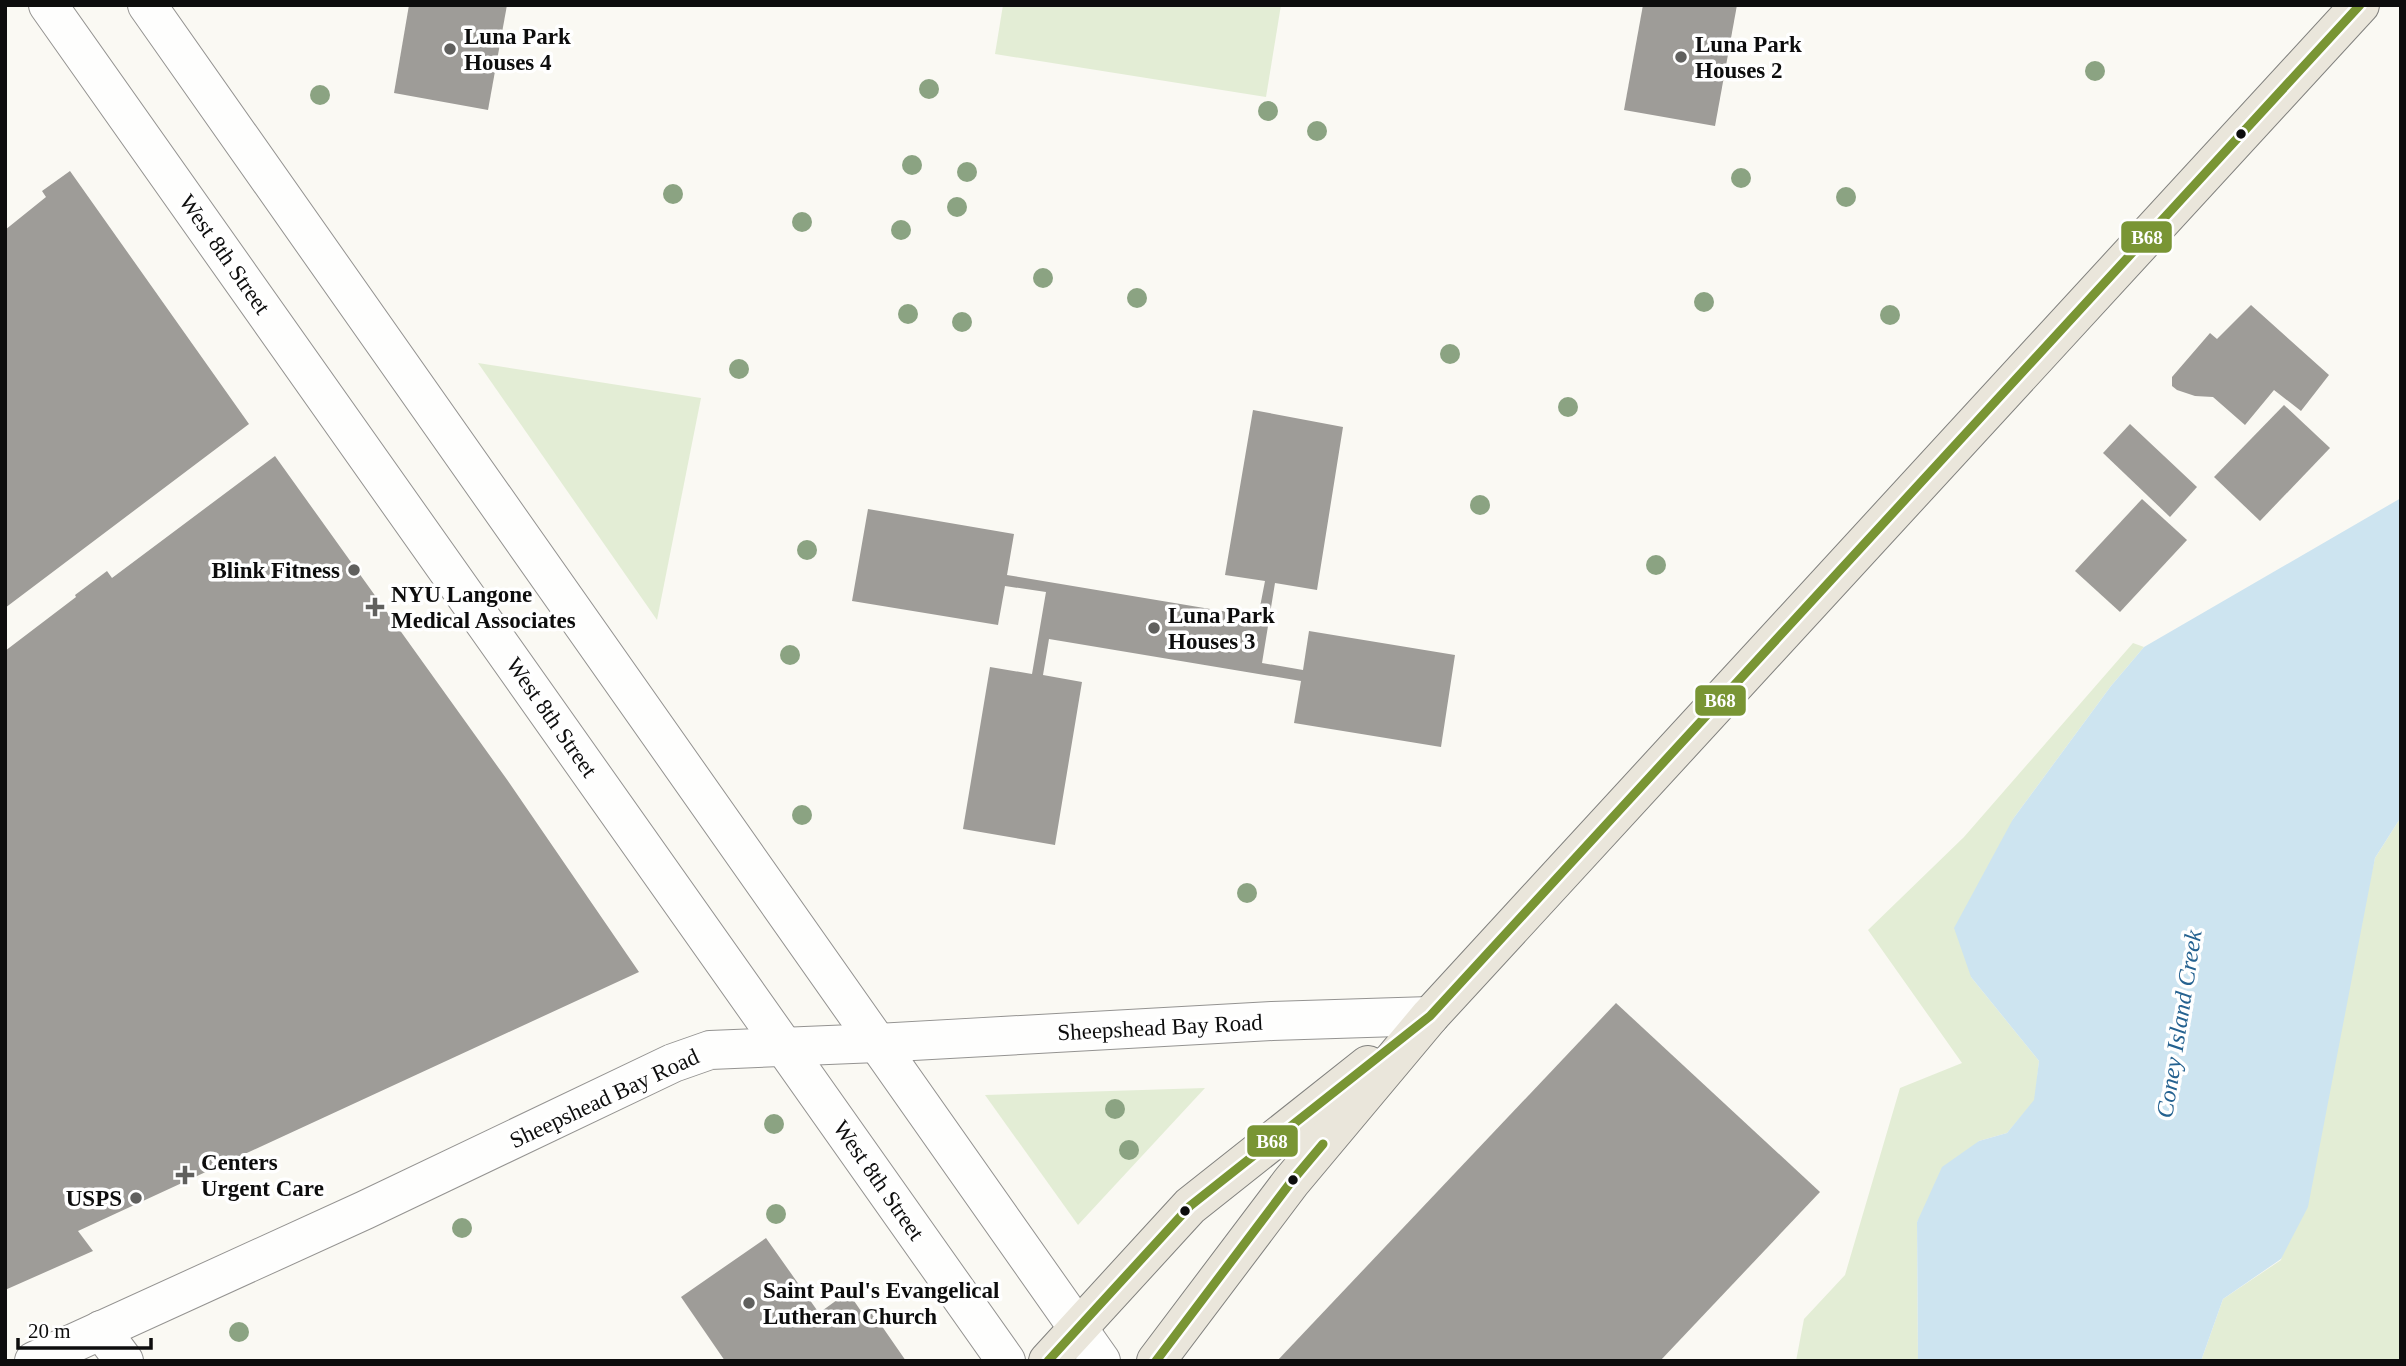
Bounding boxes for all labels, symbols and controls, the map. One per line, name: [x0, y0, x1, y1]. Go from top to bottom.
place label: Luna Park Houses 4: [464, 24, 571, 75]
place label: Luna Park Houses 2: [1695, 32, 1802, 83]
marker: Luna Park Houses 4: [442, 41, 458, 57]
marker: Luna Park Houses 2: [1673, 49, 1689, 65]
unlabelled marker: [2234, 127, 2248, 141]
street label: West 8th Street: [174, 190, 275, 319]
line badge: B68: [2120, 220, 2173, 254]
text: B68: [2131, 227, 2163, 248]
place label: Blink Fitness: [212, 558, 340, 583]
marker: Blink Fitness: [346, 562, 362, 578]
place label: NYU Langone Medical Associates: [391, 582, 576, 633]
marker: NYU Langone Medical Associates: [365, 597, 385, 617]
place label: Luna Park Houses 3: [1168, 603, 1275, 654]
marker: Luna Park Houses 3: [1146, 620, 1162, 636]
street label: West 8th Street: [501, 653, 602, 782]
line badge: B68: [1694, 684, 1747, 717]
text: B68: [1704, 690, 1736, 711]
water label: Coney Island Creek: [2151, 928, 2207, 1120]
street label: Sheepshead Bay Road: [1057, 1010, 1264, 1045]
street label: Sheepshead Bay Road: [506, 1043, 703, 1153]
street label: West 8th Street: [828, 1116, 929, 1245]
line badge: B68: [1246, 1124, 1299, 1158]
text: B68: [1256, 1131, 1288, 1152]
place label: Centers Urgent Care: [201, 1150, 324, 1201]
marker: Centers Urgent Care: [175, 1165, 195, 1185]
unlabelled marker: [1286, 1173, 1300, 1187]
place label: USPS: [66, 1186, 122, 1211]
marker: USPS: [128, 1190, 144, 1206]
unlabelled marker: [1178, 1204, 1192, 1218]
place label: Saint Paul's Evangelical Lutheran Church: [763, 1278, 999, 1329]
marker: Saint Paul's Evangelical Lutheran Church: [741, 1295, 757, 1311]
scale bar: [18, 1306, 150, 1350]
text: 20 m: [28, 1319, 71, 1343]

